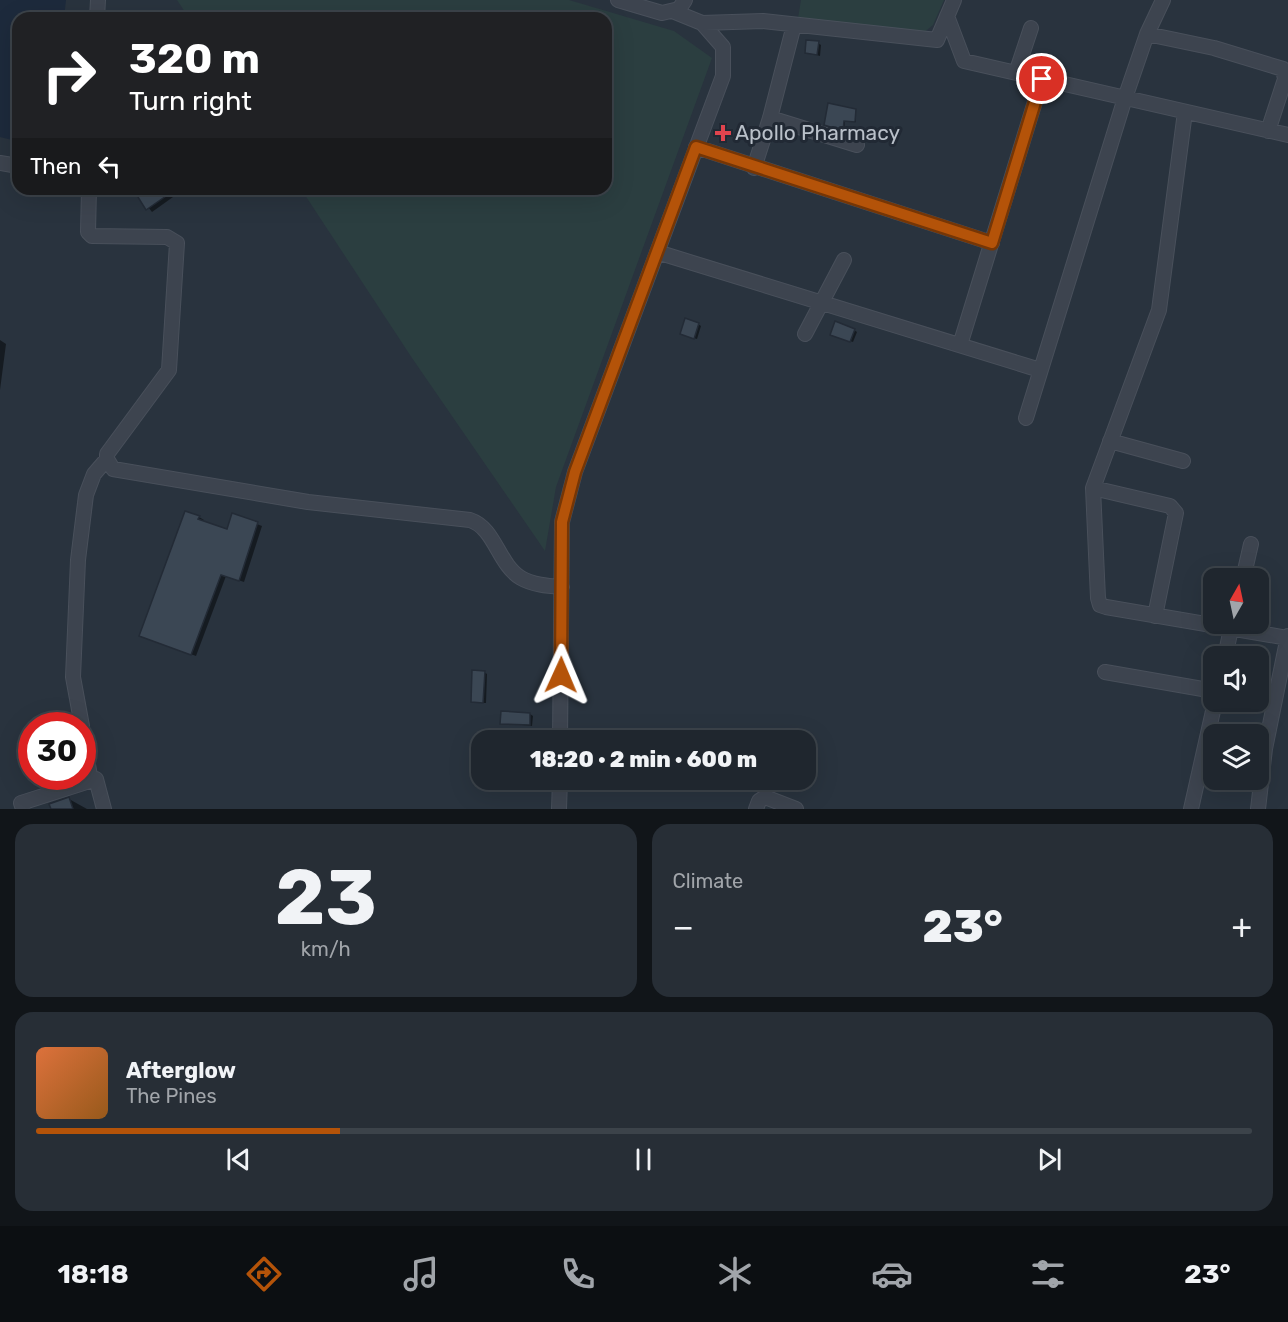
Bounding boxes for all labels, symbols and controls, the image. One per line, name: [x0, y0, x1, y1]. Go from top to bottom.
text: 320 m: [129, 34, 260, 84]
icon: right: [30, 36, 108, 114]
pin: [1016, 53, 1067, 104]
icon: arrive: [1025, 62, 1058, 95]
text: Turn right: [129, 85, 252, 117]
place label: Apollo Pharmacy: [735, 120, 900, 145]
marker: Apollo Pharmacy: [716, 126, 730, 140]
icon: left: [93, 150, 126, 183]
text: Then: [30, 153, 81, 180]
north arrow: [1203, 568, 1269, 634]
map controls: [1203, 568, 1269, 790]
position arrow: [529, 643, 593, 707]
button: sound: [1203, 646, 1269, 712]
speed limit sign: 30: [18, 712, 96, 790]
button: layers: [1203, 724, 1269, 790]
text: 18:20 · 2 min · 600 m: [530, 746, 757, 773]
text: 23: [275, 851, 377, 944]
text: Climate: [673, 869, 743, 893]
text: 23°: [923, 900, 1003, 953]
text: −: [673, 907, 694, 946]
text: +: [1231, 907, 1252, 946]
text: km/h: [301, 937, 351, 961]
text: Afterglow: [126, 1057, 236, 1084]
text: The Pines: [126, 1084, 217, 1108]
icon: previous: [222, 1143, 255, 1176]
icon: pause: [627, 1143, 660, 1176]
icon: next: [1033, 1143, 1066, 1176]
icon: directions: [243, 1253, 285, 1295]
icon: music: [400, 1253, 442, 1295]
icon: phone: [557, 1253, 599, 1295]
icon: climate: [714, 1253, 756, 1295]
icon: car: [871, 1253, 913, 1295]
icon: filters: [1027, 1253, 1069, 1295]
text: 18:18: [57, 1258, 129, 1290]
text: 23°: [1184, 1258, 1231, 1290]

